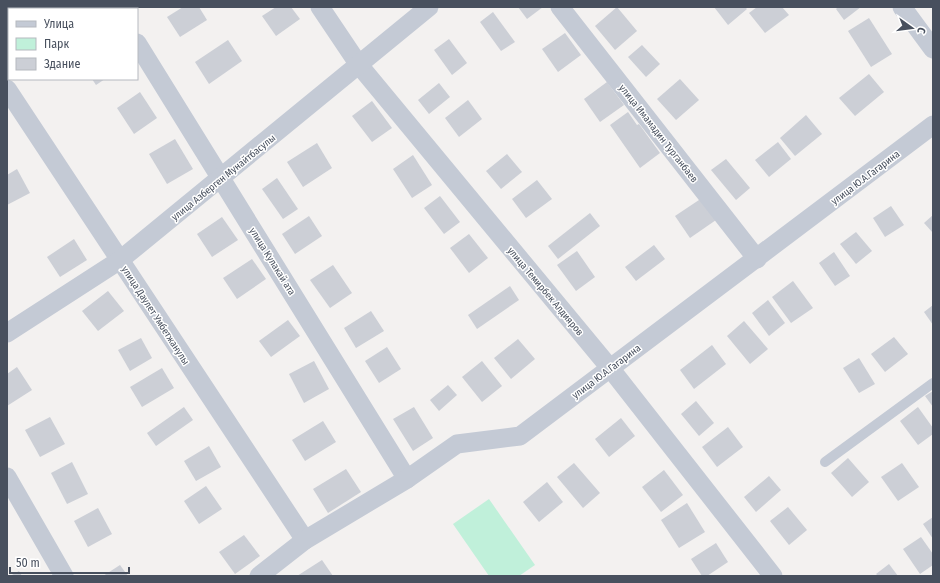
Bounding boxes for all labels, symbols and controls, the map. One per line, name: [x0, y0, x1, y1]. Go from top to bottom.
legend: [8, 8, 138, 80]
north arrow: [892, 8, 932, 48]
text: Улица: [43, 17, 74, 31]
text: С: [914, 26, 928, 35]
text: Парк: [44, 37, 70, 51]
text: Здание: [44, 57, 80, 71]
street label: улица Имамадин Турганбаев: [616, 82, 700, 185]
street label: улица Азберген Мунайтбасулы: [169, 132, 278, 223]
street label: улица Ю.А.Гагарина: [829, 148, 902, 207]
street label: улица Кулакай ата: [247, 225, 298, 298]
street label: улица Темирбек Алдияров: [505, 245, 586, 338]
street label: улица Даулет Умбетжанулы: [119, 264, 192, 367]
street label: улица Ю.А.Гагарина: [570, 342, 643, 401]
scale bar: [10, 549, 129, 575]
text: 50 m: [16, 556, 40, 570]

